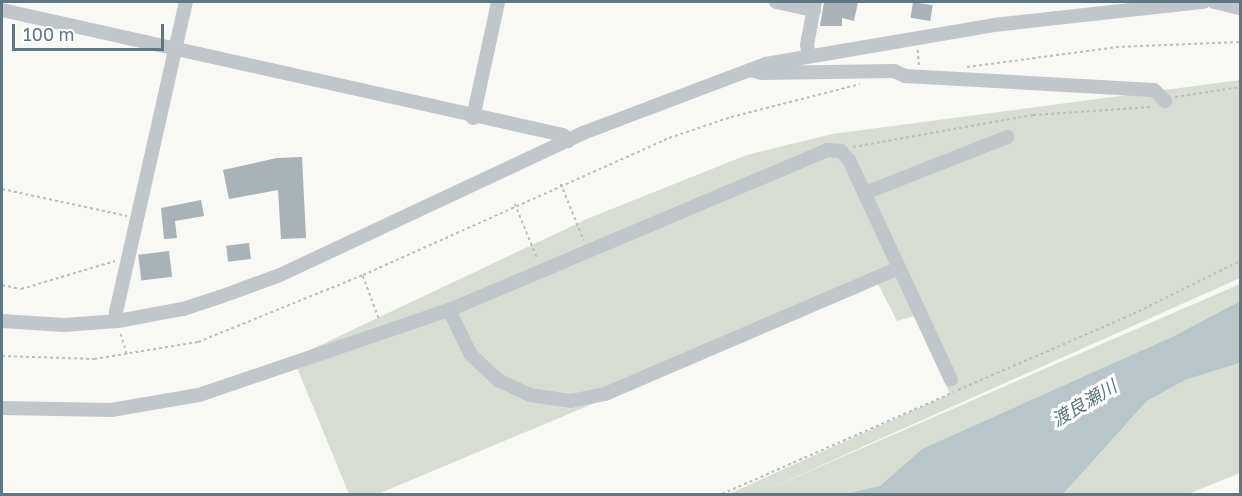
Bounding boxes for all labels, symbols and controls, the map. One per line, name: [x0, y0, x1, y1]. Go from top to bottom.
scale bar: [15, 12, 166, 50]
text: 100 m: [23, 23, 74, 45]
water label: 渡良瀬川: [1048, 375, 1120, 431]

